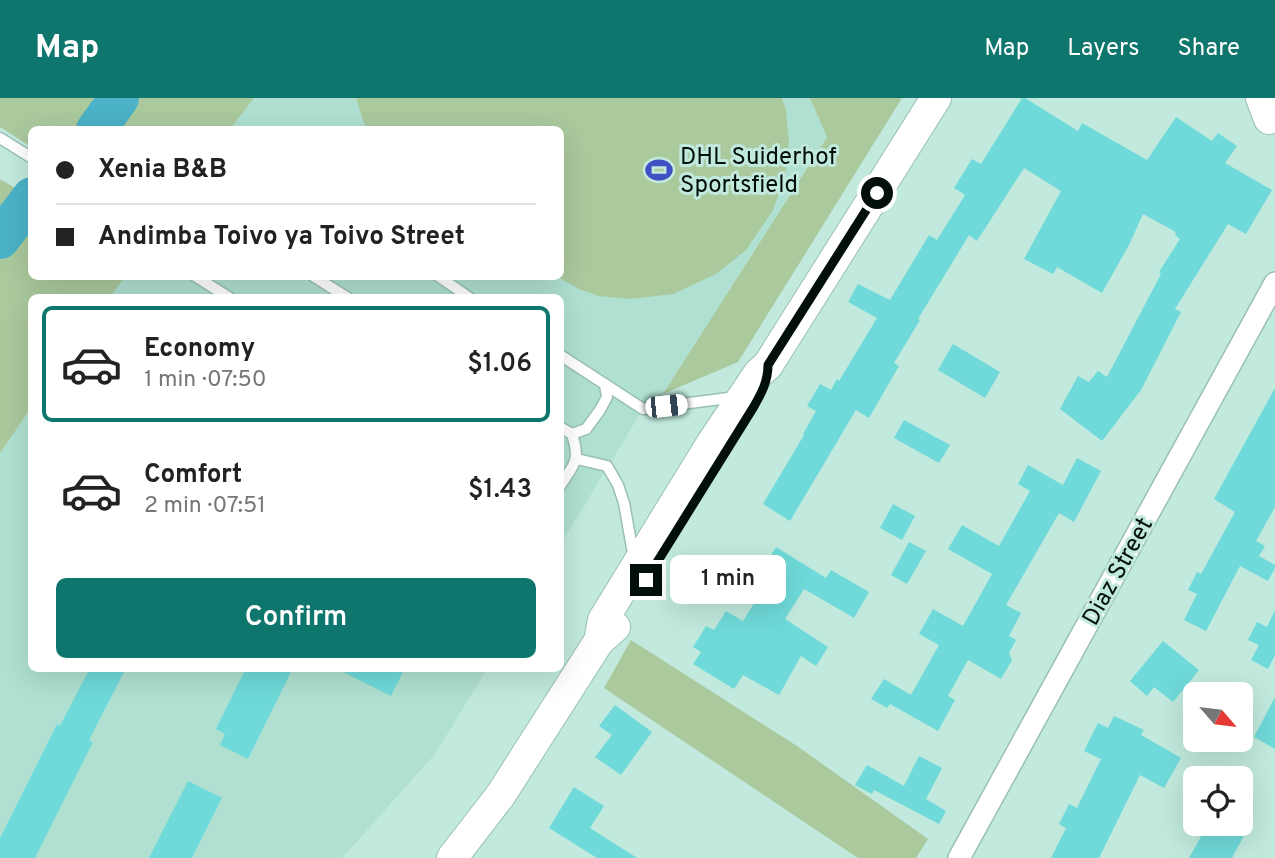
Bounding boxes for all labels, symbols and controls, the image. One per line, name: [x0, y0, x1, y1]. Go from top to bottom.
text: Map: [35, 28, 99, 70]
text: Map: [984, 34, 1029, 64]
text: Layers: [1067, 34, 1139, 64]
text: Share: [1177, 34, 1240, 64]
place label: DHL Suiderhof Sportsfield: [680, 143, 836, 201]
text: Xenia B&B: [98, 154, 227, 187]
sports icon: DHL Suiderhof Sportsfield: [644, 155, 674, 185]
route start: [861, 177, 893, 209]
text: Andimba Toivo ya Toivo Street: [98, 221, 465, 254]
icon: car: [60, 333, 123, 396]
text: Economy: [144, 333, 255, 366]
text: $1.06: [467, 348, 532, 381]
text: 1 min · 07:50: [144, 366, 266, 395]
car: [645, 393, 688, 419]
icon: car: [60, 459, 123, 522]
text: Comfort: [144, 459, 242, 492]
text: $1.43: [468, 474, 532, 507]
text: 2 min · 07:51: [144, 492, 266, 521]
street label: Diaz Street: [1077, 513, 1161, 631]
callout: 1 min: [670, 556, 786, 604]
route end: [630, 564, 662, 596]
text: 1 min: [701, 565, 755, 594]
button: Confirm: [56, 578, 536, 658]
north arrow: [1183, 682, 1253, 752]
map controls: [1183, 682, 1253, 836]
button: locate: [1183, 766, 1253, 836]

